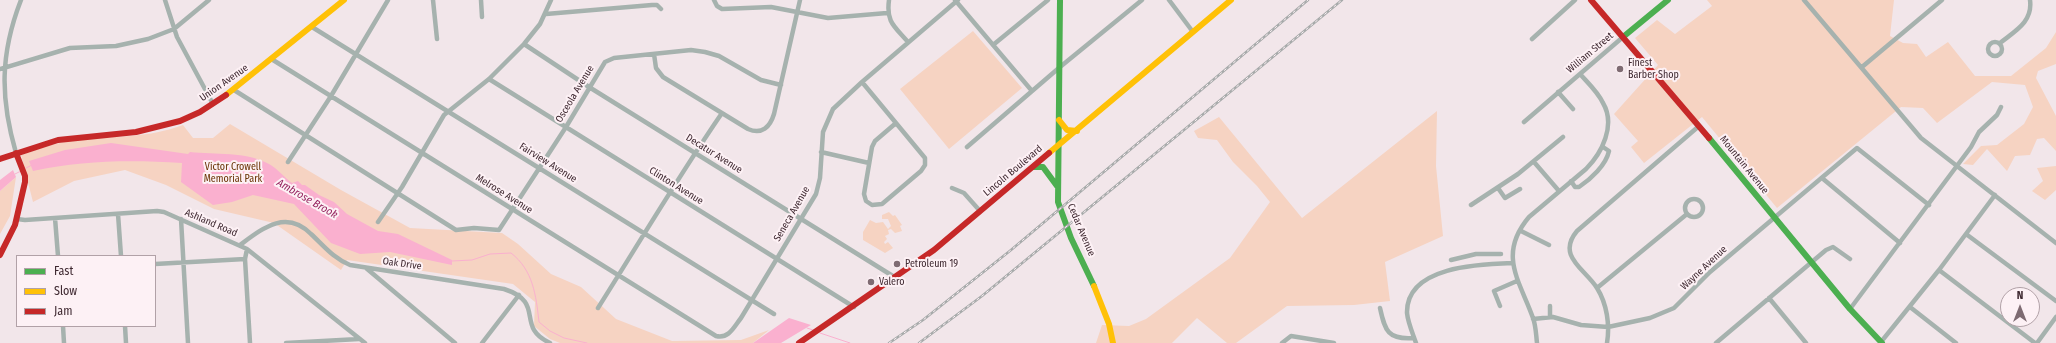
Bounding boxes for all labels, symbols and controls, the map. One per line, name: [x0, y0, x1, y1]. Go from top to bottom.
street label: William Street: [1564, 30, 1616, 76]
place label: Finest Barber Shop: [1628, 57, 1679, 80]
street label: Union Avenue: [197, 62, 251, 104]
street label: Osceola Avenue: [553, 63, 597, 125]
marker: Finest Barber Shop: [1615, 64, 1625, 74]
street label: Decatur Avenue: [684, 132, 744, 176]
street label: Mountain Avenue: [1717, 134, 1771, 196]
street label: Fairview Avenue: [517, 141, 579, 185]
street label: Lincoln Boulevard: [981, 143, 1045, 199]
park label: Victor Crowell Memorial Park: [204, 161, 262, 184]
street label: Clinton Avenue: [647, 165, 705, 207]
street label: Melrose Avenue: [473, 172, 535, 216]
water label: Ambrose Brook: [274, 176, 340, 222]
street label: Seneca Avenue: [771, 184, 813, 244]
street label: Cedar Avenue: [1065, 202, 1097, 258]
street label: Ashland Road: [183, 207, 239, 239]
street label: Wayne Avenue: [1678, 243, 1730, 293]
legend: [16, 255, 156, 327]
street label: Oak Drive: [382, 255, 422, 273]
place label: Petroleum 19: [905, 258, 958, 270]
marker: Petroleum 19: [892, 259, 902, 269]
text: Fast: [54, 264, 73, 278]
place label: Valero: [879, 276, 904, 288]
marker: Valero: [866, 277, 876, 287]
text: Slow: [54, 284, 77, 298]
north arrow: [2000, 287, 2040, 327]
text: N: [2017, 289, 2023, 302]
text: Jam: [54, 304, 72, 318]

